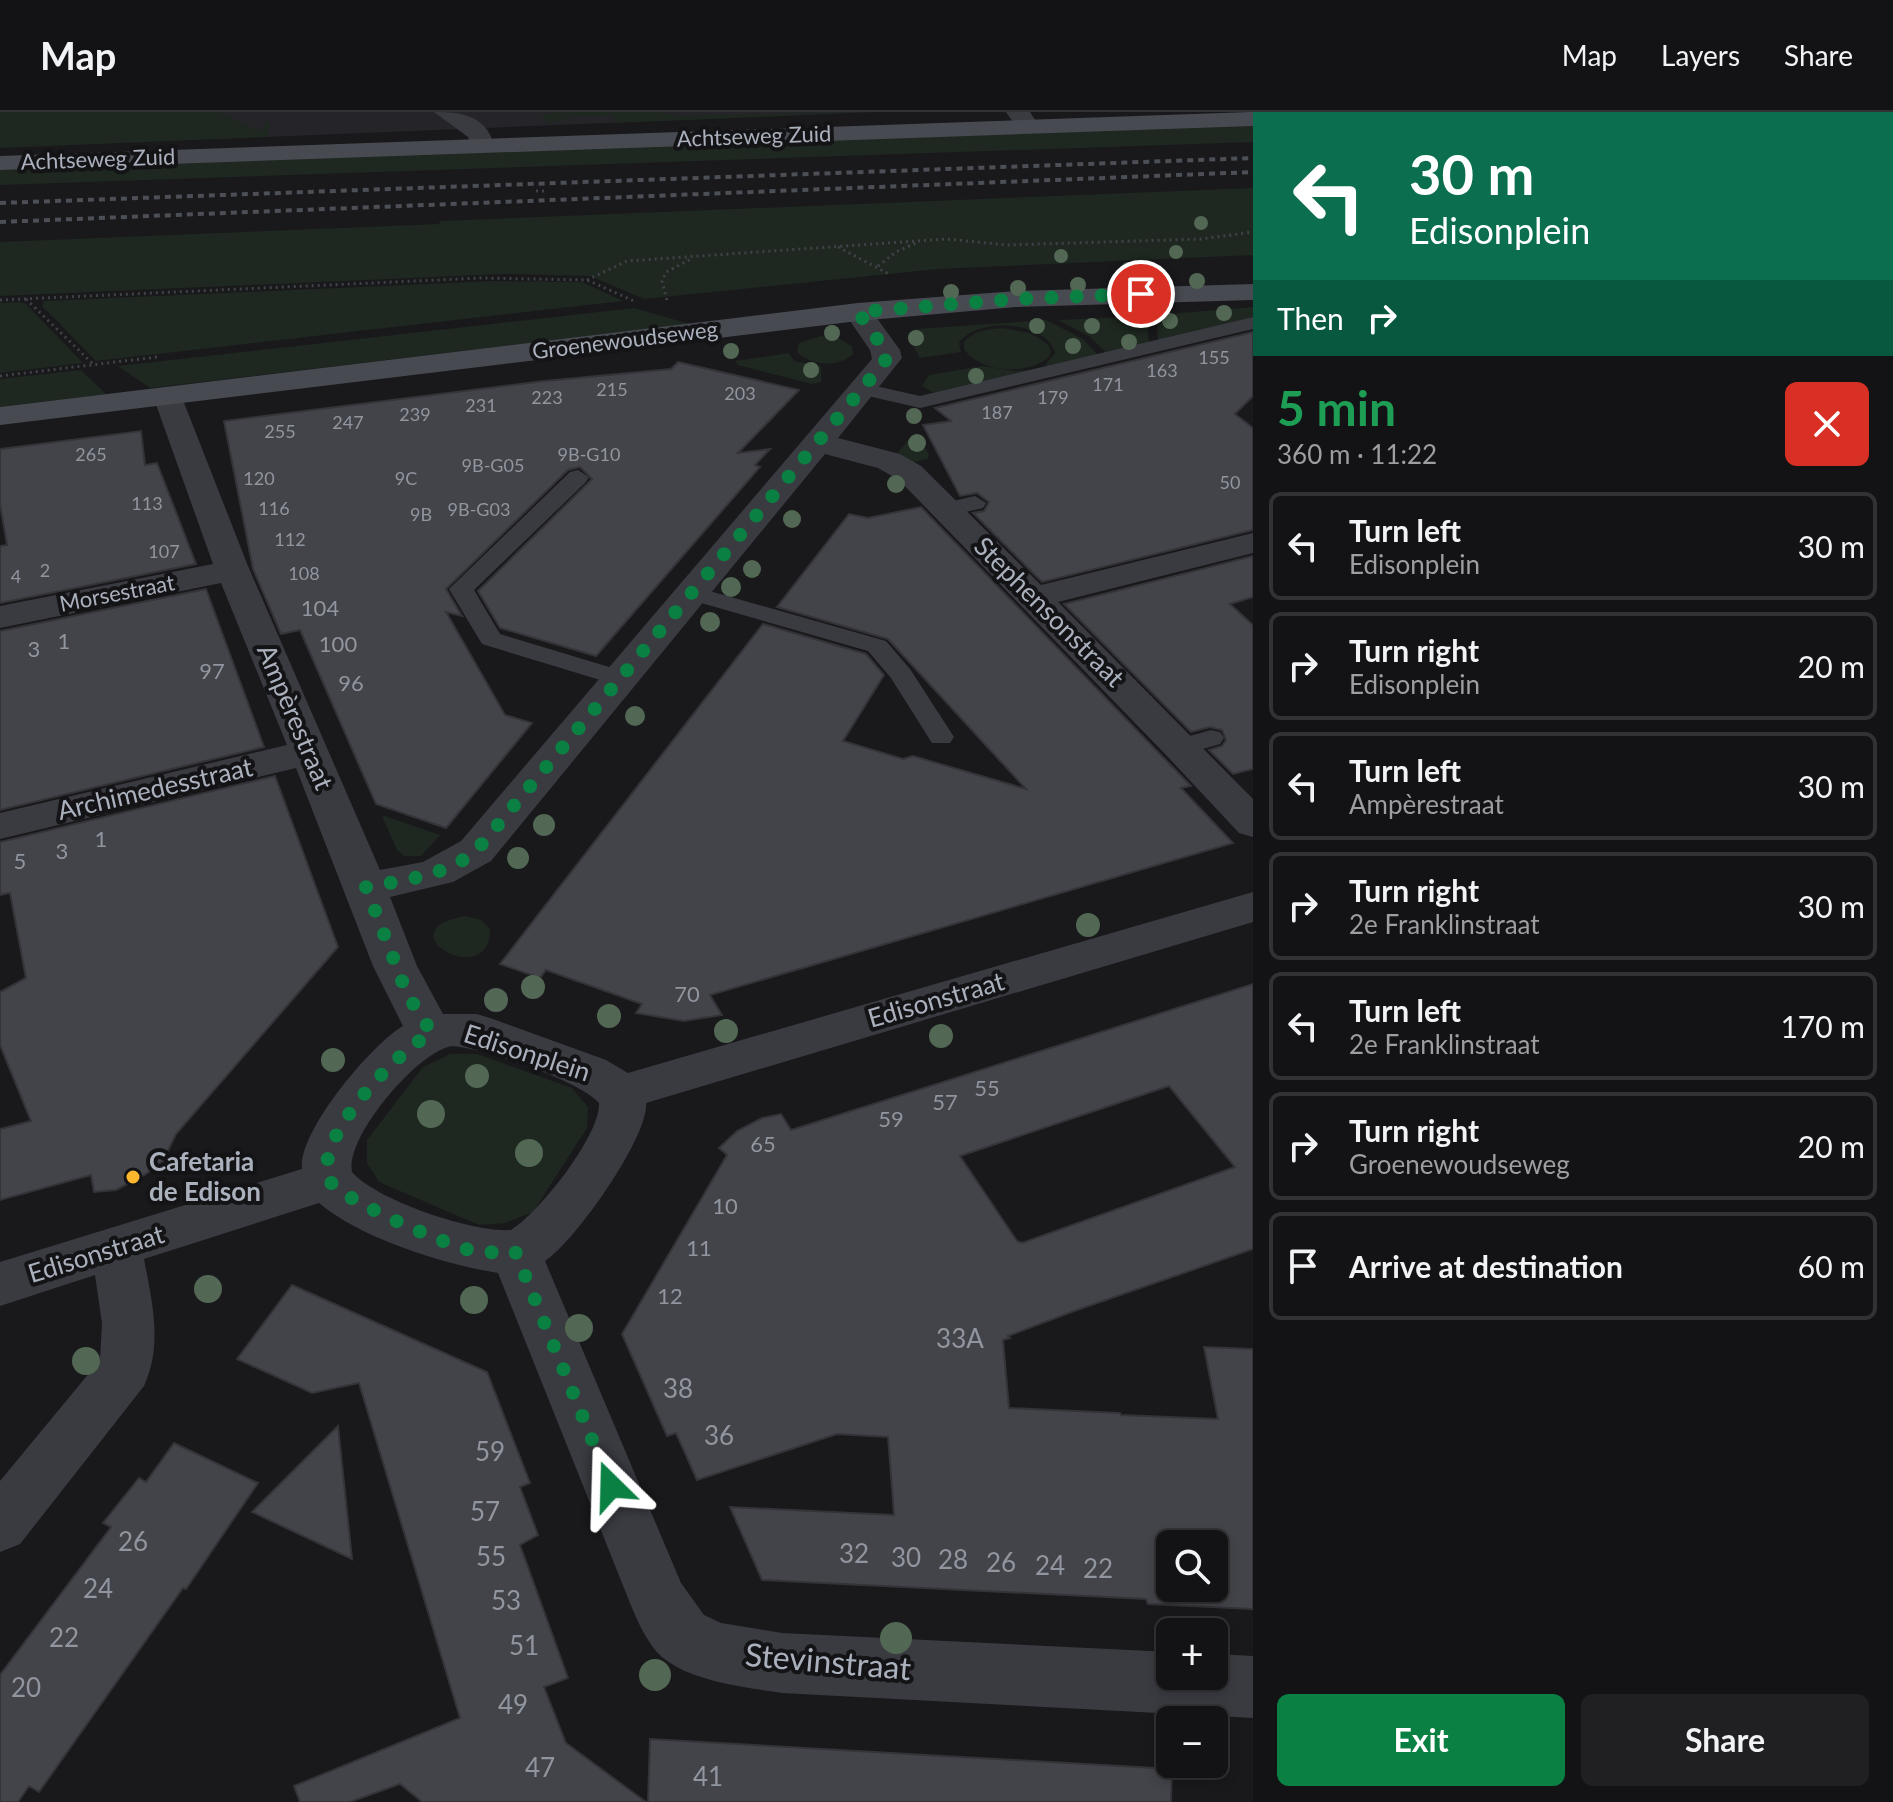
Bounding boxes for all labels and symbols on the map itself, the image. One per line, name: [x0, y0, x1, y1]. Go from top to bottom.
street label: Achtseweg Zuid: [676, 119, 832, 152]
street label: Achtseweg Zuid: [20, 142, 176, 175]
pin: [1107, 260, 1175, 328]
street label: Groenewoudseweg: [531, 315, 719, 364]
house number: 155: [1198, 346, 1230, 368]
house number: 163: [1146, 359, 1178, 381]
house number: 171: [1092, 373, 1124, 395]
house number: 215: [596, 378, 628, 400]
house number: 203: [724, 382, 756, 404]
house number: 223: [531, 386, 563, 408]
house number: 179: [1037, 386, 1069, 408]
house number: 231: [465, 394, 497, 416]
house number: 187: [981, 401, 1013, 423]
house number: 239: [399, 403, 431, 425]
house number: 247: [332, 411, 364, 433]
house number: 255: [264, 420, 296, 442]
house number: 265: [75, 443, 107, 465]
house number: 9B-G10: [558, 443, 620, 465]
house number: 9B-G05: [462, 454, 524, 476]
house number: 120: [243, 467, 275, 489]
house number: 9C: [395, 467, 417, 489]
house number: 50: [1220, 471, 1240, 493]
house number: 113: [131, 492, 163, 514]
house number: 116: [258, 497, 290, 519]
house number: 9B-G03: [448, 498, 510, 520]
house number: 9B: [410, 503, 432, 525]
house number: 112: [274, 528, 306, 550]
street label: Stephensonstraat: [968, 530, 1132, 693]
house number: 107: [148, 540, 180, 562]
house number: 2: [40, 559, 50, 581]
house number: 108: [288, 562, 320, 584]
house number: 4: [11, 565, 21, 587]
street label: Morsestraat: [57, 568, 177, 617]
house number: 104: [301, 594, 339, 621]
house number: 1: [58, 627, 70, 654]
house number: 100: [319, 630, 357, 657]
house number: 3: [28, 635, 40, 662]
street label: Ampèrestraat: [251, 639, 341, 795]
house number: 97: [199, 657, 225, 684]
house number: 96: [338, 669, 364, 696]
street label: Archimedesstraat: [54, 750, 256, 826]
house number: 1: [95, 825, 107, 852]
house number: 3: [56, 837, 68, 864]
house number: 5: [14, 847, 26, 874]
street label: Edisonstraat: [864, 964, 1008, 1034]
house number: 70: [674, 980, 700, 1007]
street label: Edisonplein: [460, 1017, 595, 1088]
house number: 55: [974, 1074, 1000, 1101]
house number: 57: [932, 1088, 958, 1115]
house number: 59: [878, 1105, 904, 1132]
house number: 65: [750, 1130, 776, 1157]
place label: Cafetaria de Edison: [149, 1145, 261, 1207]
marker: Cafetaria de Edison: [124, 1168, 142, 1186]
house number: 10: [712, 1192, 738, 1219]
street label: Edisonstraat: [24, 1217, 168, 1289]
house number: 11: [686, 1234, 712, 1261]
house number: 12: [657, 1282, 683, 1309]
house number: 33A: [936, 1322, 984, 1354]
house number: 38: [663, 1372, 693, 1404]
house number: 36: [704, 1419, 734, 1451]
house number: 59: [475, 1435, 505, 1467]
position arrow: [569, 1444, 653, 1528]
house number: 57: [470, 1495, 500, 1527]
house number: 26: [118, 1525, 148, 1557]
house number: 32: [839, 1537, 869, 1569]
house number: 55: [476, 1540, 506, 1572]
house number: 30: [891, 1541, 921, 1573]
house number: 28: [938, 1543, 968, 1575]
house number: 26: [986, 1546, 1016, 1578]
house number: 24: [1035, 1549, 1065, 1581]
house number: 22: [1083, 1552, 1113, 1584]
house number: 24: [83, 1572, 113, 1604]
house number: 53: [491, 1584, 521, 1616]
house number: 22: [49, 1621, 79, 1653]
house number: 51: [509, 1629, 539, 1661]
street label: Stevinstraat: [744, 1634, 913, 1687]
house number: 20: [11, 1671, 41, 1703]
house number: 49: [498, 1688, 528, 1720]
house number: 47: [525, 1751, 555, 1783]
house number: 41: [693, 1760, 723, 1792]

